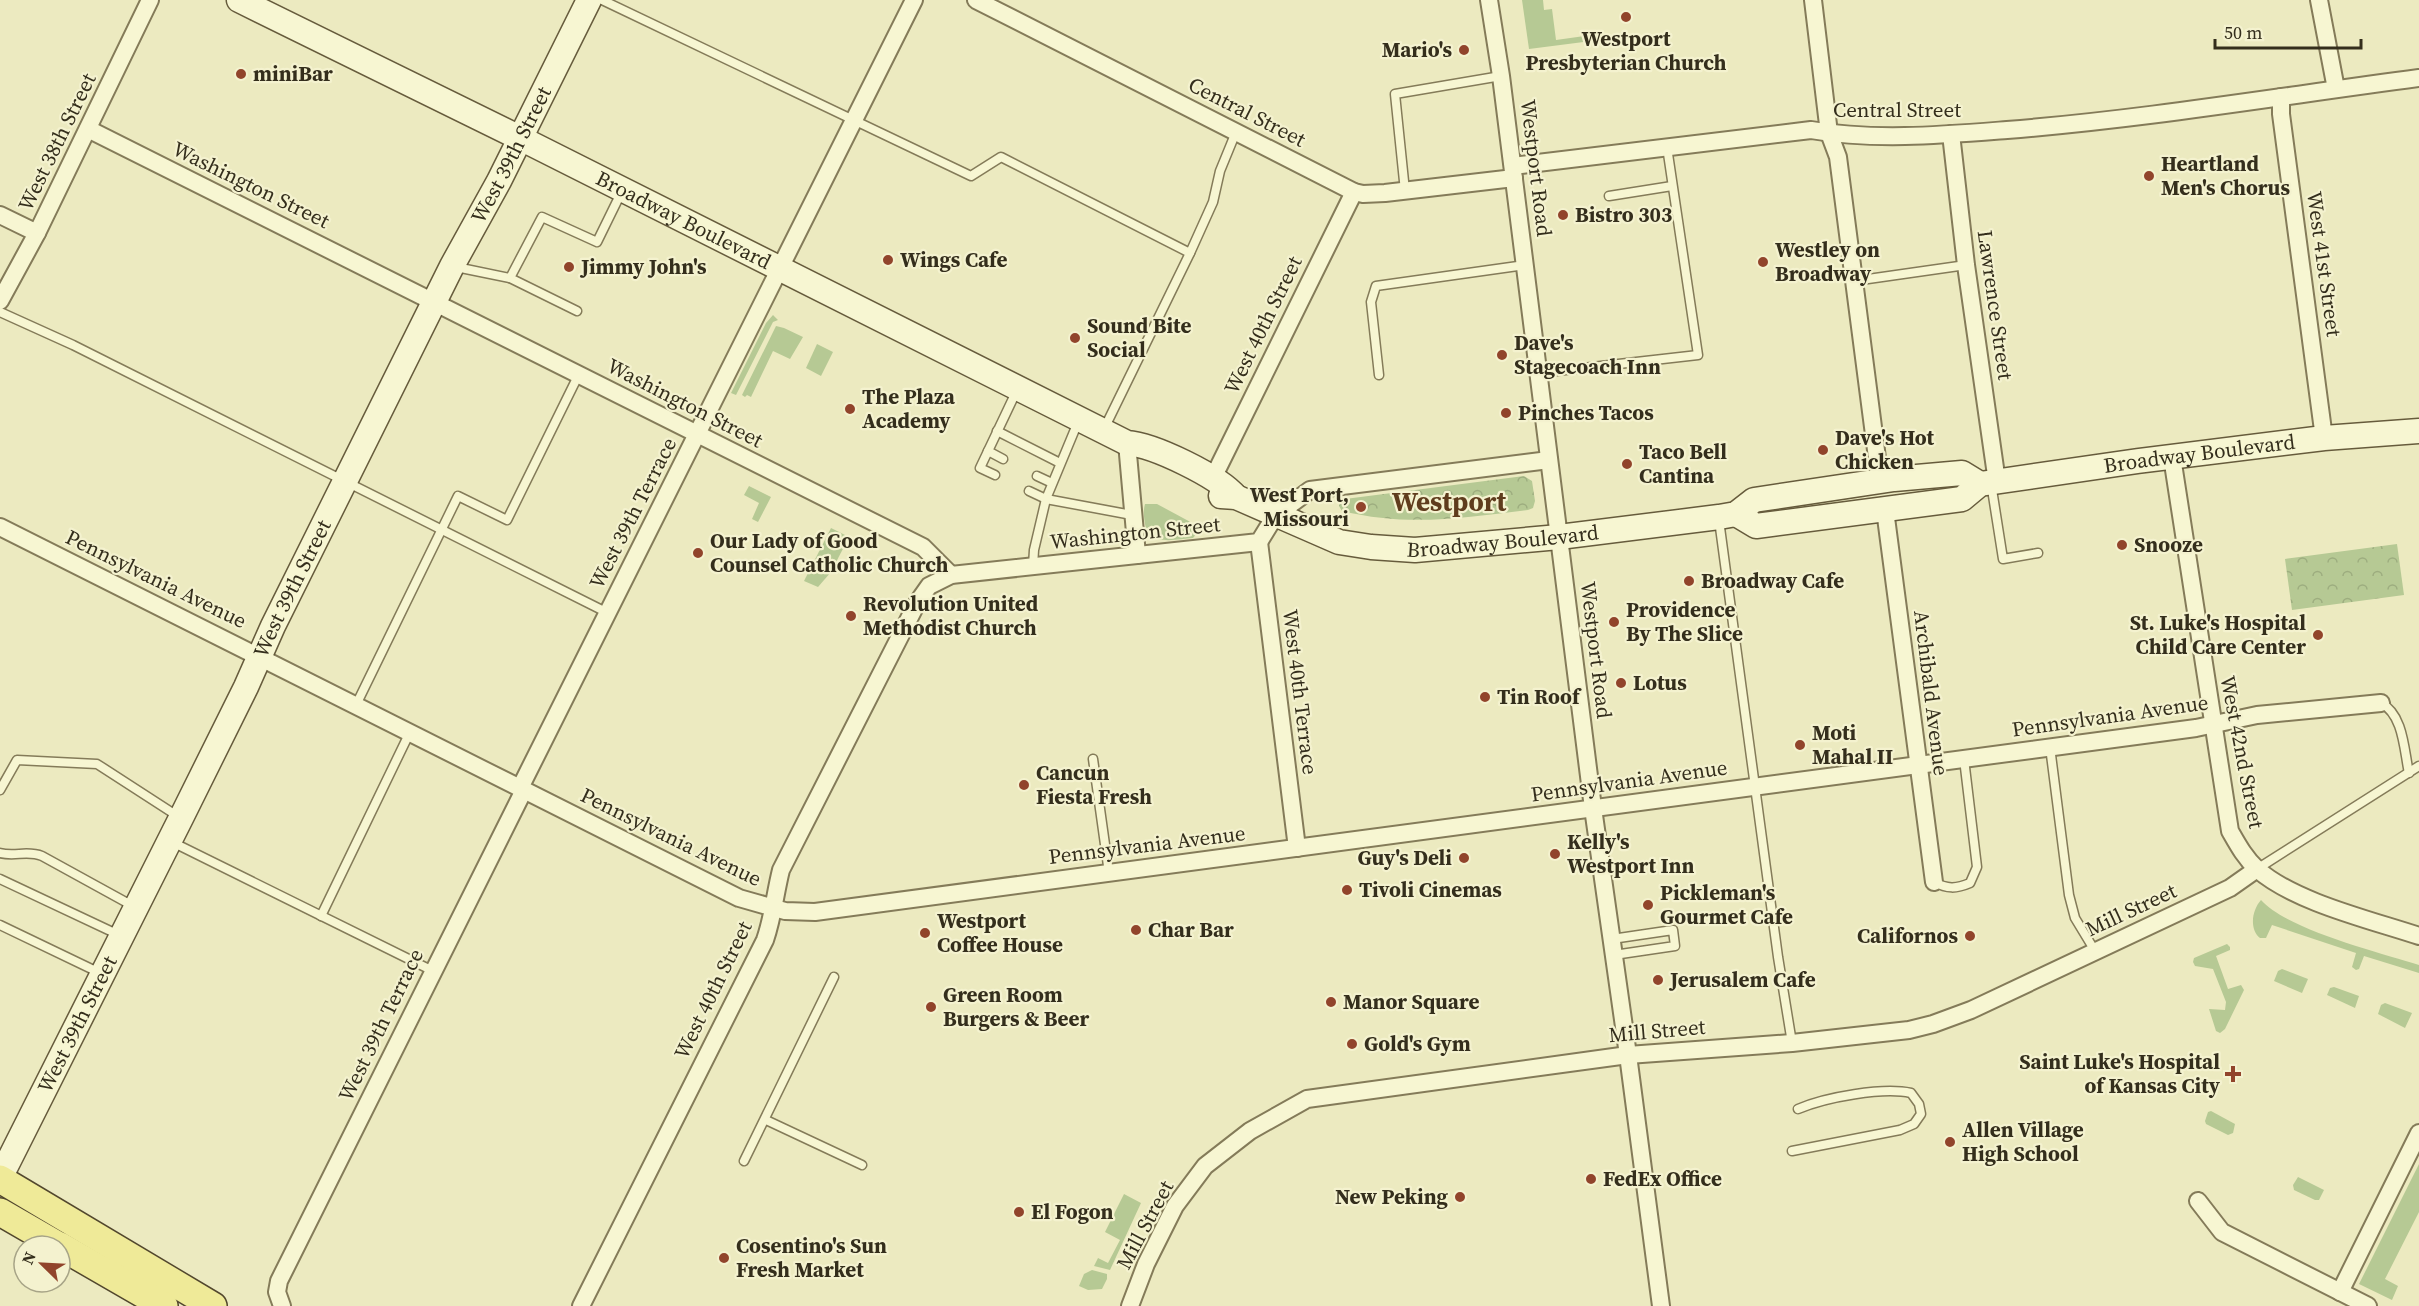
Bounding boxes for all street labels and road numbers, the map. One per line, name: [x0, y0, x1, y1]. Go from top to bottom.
street label: West 38th Street: [11, 68, 103, 215]
street label: Central Street: [1184, 70, 1311, 154]
street label: West 39th Street: [464, 81, 558, 228]
street label: Central Street: [1833, 95, 1961, 124]
street label: Westport Road: [1514, 98, 1559, 238]
street label: Washington Street: [168, 134, 335, 235]
street label: Broadway Boulevard: [591, 163, 776, 276]
street label: West 41st Street: [2300, 189, 2349, 339]
street label: Lawrence Street: [1971, 228, 2020, 382]
street label: West 40th Street: [1217, 251, 1309, 398]
street label: Washington Street: [602, 351, 768, 454]
street label: Broadway Boulevard: [2102, 427, 2297, 480]
street label: West 39th Terrace: [582, 432, 683, 593]
street label: Washington Street: [1048, 509, 1222, 556]
street label: West 39th Street: [246, 514, 338, 662]
street label: Broadway Boulevard: [1406, 517, 1600, 564]
street label: Pennsylvania Avenue: [61, 522, 252, 635]
street label: Westport Road: [1574, 580, 1619, 720]
street label: West 40th Terrace: [1276, 608, 1325, 776]
street label: Archibald Avenue: [1907, 609, 1956, 777]
street label: West 42nd Street: [2213, 673, 2272, 831]
street label: Pennsylvania Avenue: [2010, 687, 2210, 744]
street label: Pennsylvania Avenue: [1529, 752, 1729, 809]
street label: Pennsylvania Avenue: [576, 780, 767, 893]
street label: Pennsylvania Avenue: [1047, 818, 1247, 871]
street label: Mill Street: [2081, 876, 2181, 943]
street label: West 40th Street: [667, 916, 759, 1063]
street label: West 39th Terrace: [331, 944, 430, 1106]
street label: West 39th Street: [30, 950, 124, 1098]
street label: Mill Street: [1607, 1012, 1707, 1049]
street label: Mill Street: [1109, 1175, 1180, 1274]

